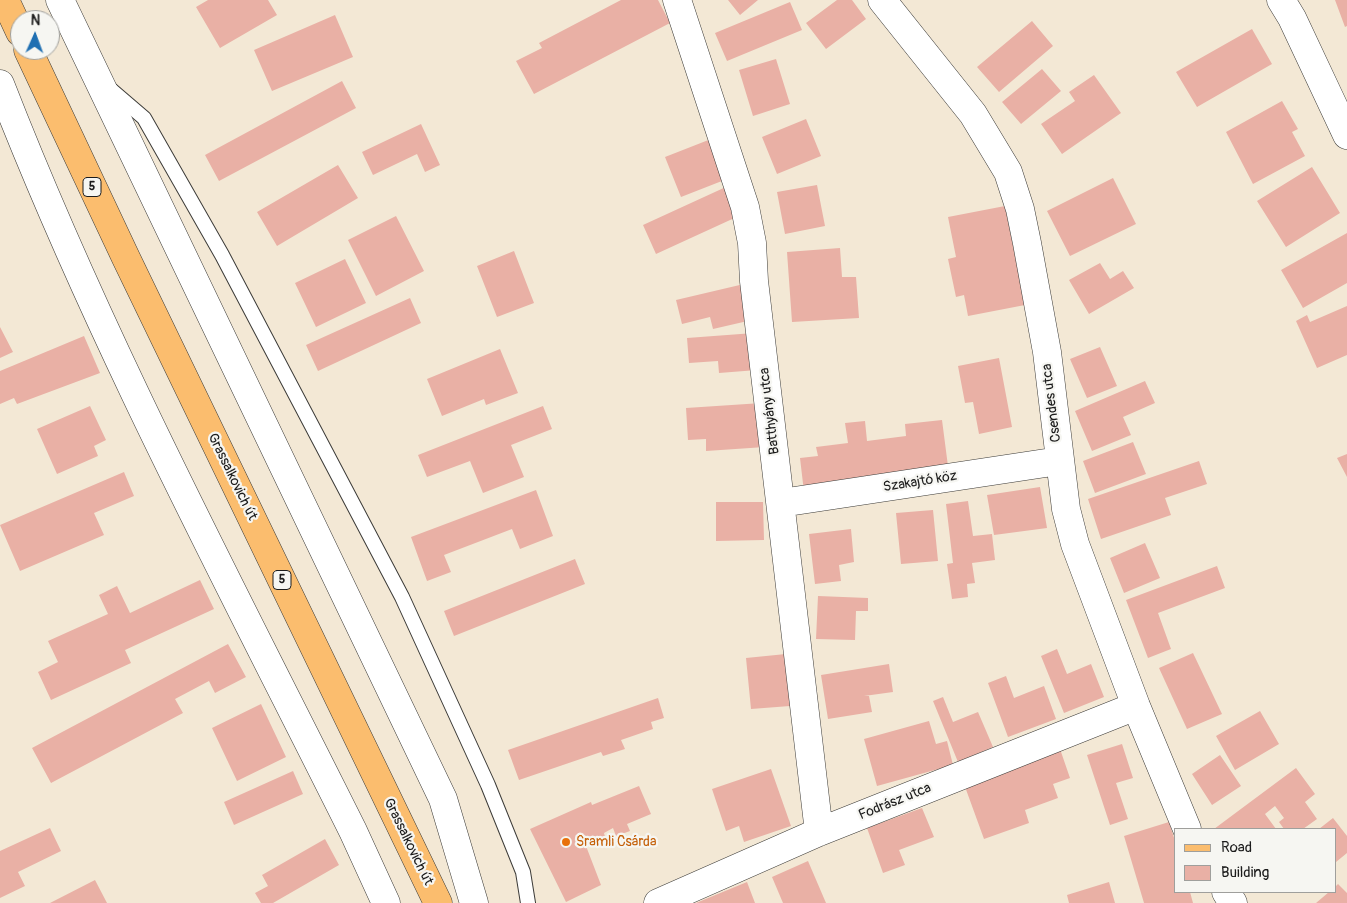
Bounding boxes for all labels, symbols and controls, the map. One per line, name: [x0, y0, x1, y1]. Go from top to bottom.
north arrow: [10, 10, 60, 60]
text: N: [30, 12, 41, 29]
road number: 5: [83, 178, 101, 196]
street label: Csendes utca: [1039, 363, 1065, 443]
street label: Batthyány utca: [756, 367, 784, 455]
street label: Grassalkovich út: [204, 431, 260, 523]
street label: Szakajtó köz: [882, 468, 958, 496]
road number: 5: [273, 570, 291, 590]
street label: Fodrász utca: [856, 780, 934, 824]
street label: Grassalkovich út: [380, 796, 436, 888]
legend: [1174, 828, 1337, 893]
place label: Sramli Csárda: [576, 834, 656, 850]
marker: Sramli Csárda: [560, 836, 572, 848]
text: Road: [1221, 838, 1252, 857]
text: Building: [1221, 863, 1269, 882]

